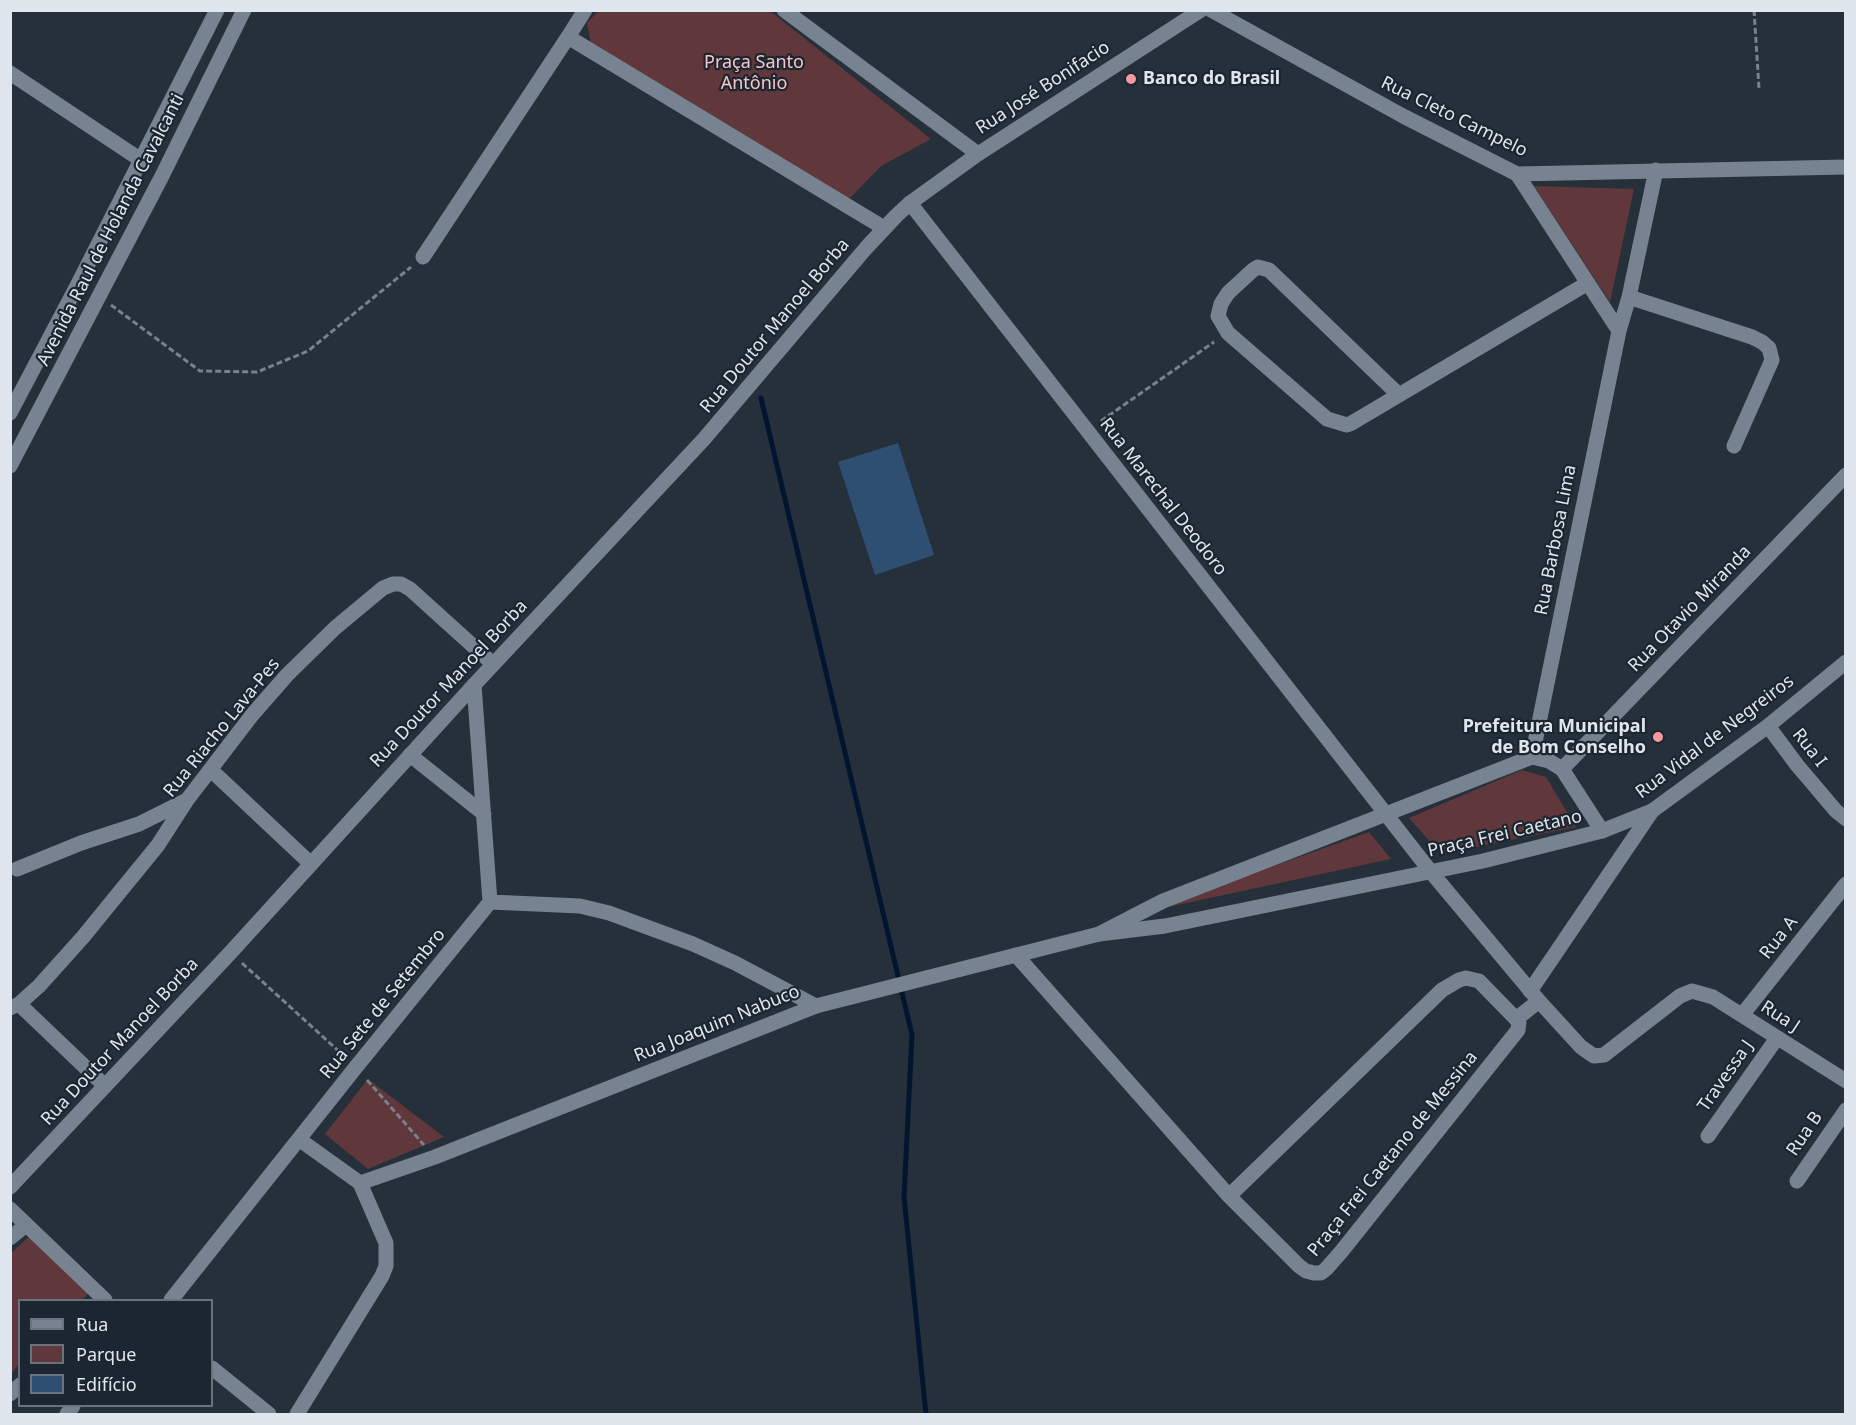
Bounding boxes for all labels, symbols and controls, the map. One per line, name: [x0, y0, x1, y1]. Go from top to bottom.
street label: Rua José Bonifacio: [972, 37, 1114, 139]
park label: Praça Santo Antônio: [704, 52, 804, 94]
place label: Banco do Brasil: [1143, 68, 1280, 90]
marker: Banco do Brasil: [1124, 72, 1138, 86]
street label: Rua Cleto Campelo: [1377, 72, 1531, 162]
street label: Avenida Raul de Holanda Cavalcanti: [33, 90, 189, 370]
street label: Rua Doutor Manoel Borba: [696, 234, 854, 418]
street label: Rua Marechal Deodoro: [1095, 414, 1231, 580]
street label: Rua Barbosa Lima: [1531, 463, 1581, 617]
street label: Rua Otavio Miranda: [1624, 541, 1756, 677]
street label: Rua Doutor Manoel Borba: [366, 596, 532, 772]
street label: Rua Riacho Lava-Pes: [159, 654, 285, 802]
street label: Rua Vidal de Negreiros: [1632, 671, 1798, 803]
place label: Prefeitura Municipal de Bom Conselho: [1463, 716, 1646, 758]
street label: Rua I: [1787, 724, 1831, 772]
marker: Prefeitura Municipal de Bom Conselho: [1651, 730, 1665, 744]
street label: Praça Frei Caetano: [1426, 806, 1584, 862]
street label: Rua A: [1756, 912, 1802, 964]
street label: Rua Sete de Setembro: [316, 925, 450, 1083]
street label: Rua Doutor Manoel Borba: [37, 954, 203, 1130]
street label: Rua Joaquim Nabuco: [631, 981, 803, 1067]
street label: Rua J: [1757, 997, 1803, 1037]
street label: Travessa J: [1693, 1036, 1759, 1116]
street label: Praça Frei Caetano de Messina: [1303, 1047, 1483, 1261]
street label: Rua B: [1782, 1108, 1828, 1160]
legend: [18, 1299, 213, 1407]
text: Rua: [76, 1312, 108, 1336]
text: Parque: [76, 1342, 136, 1366]
text: Edifício: [76, 1372, 137, 1396]

